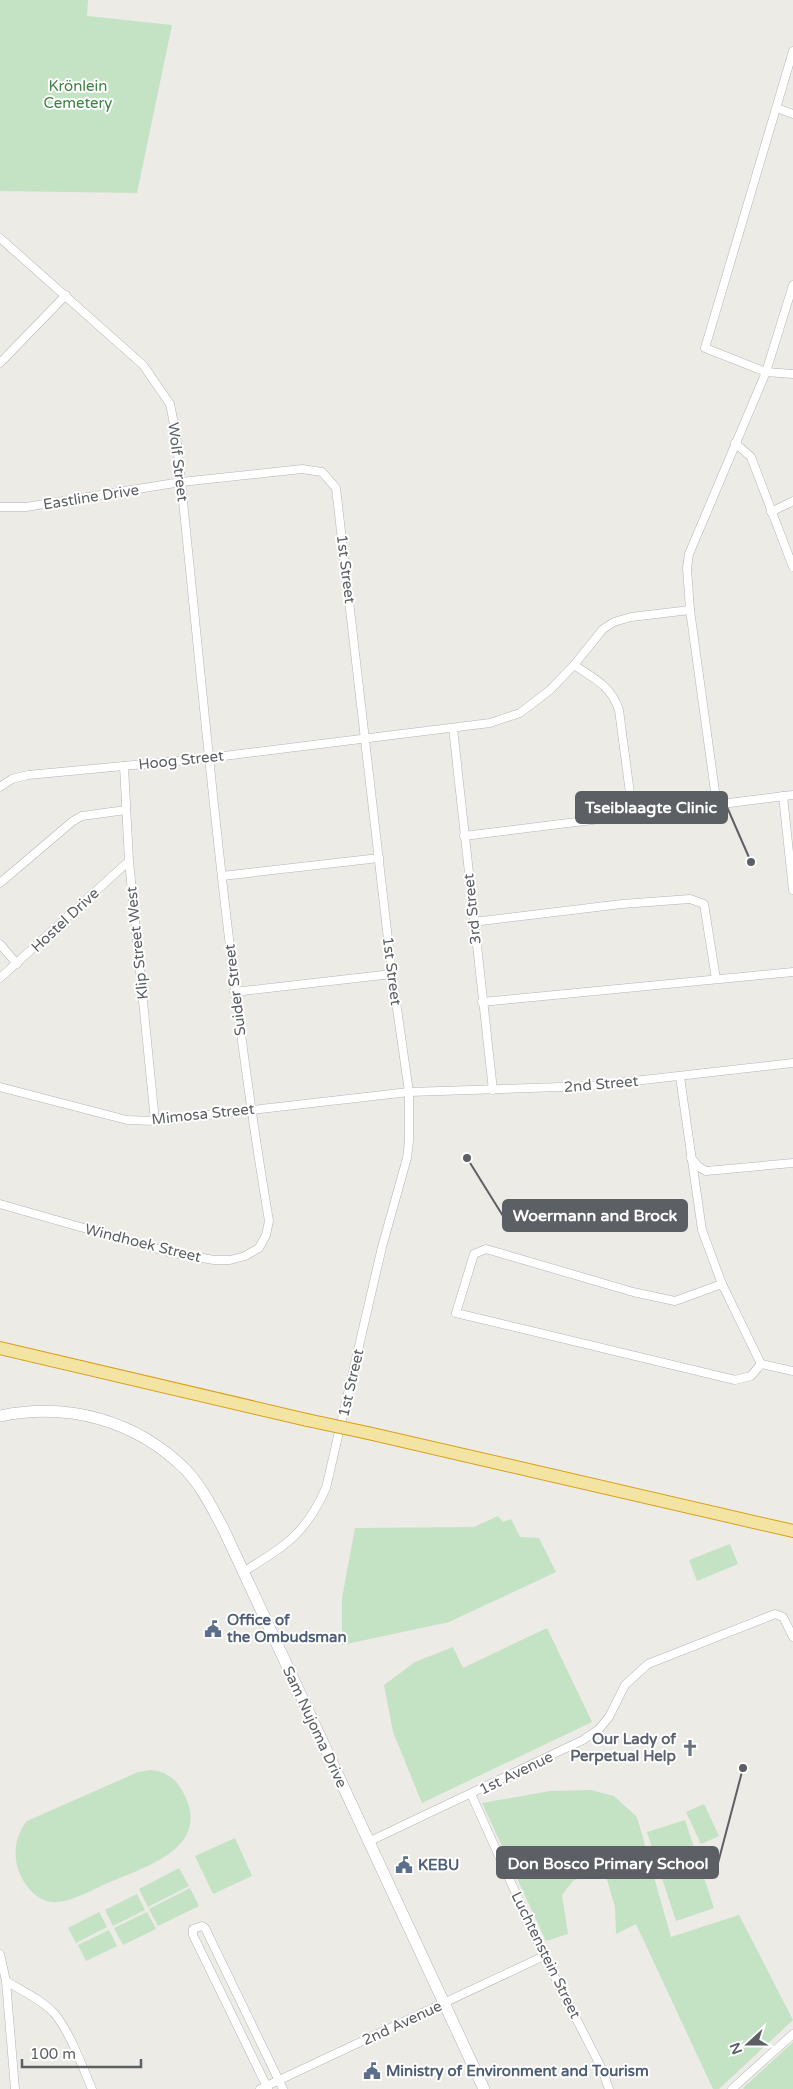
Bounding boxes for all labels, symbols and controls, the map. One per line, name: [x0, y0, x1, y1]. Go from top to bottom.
park label: Krönlein Cemetery: [44, 77, 112, 112]
street label: Wolf Street: [164, 421, 192, 503]
street label: Eastline Drive: [42, 481, 140, 513]
street label: 1st Street: [333, 534, 359, 605]
street label: Hoog Street: [137, 747, 225, 773]
callout: Tseiblaagte Clinic: [576, 792, 727, 823]
text: Tseiblaagte Clinic: [584, 798, 717, 818]
street label: 3rd Street: [459, 872, 485, 945]
street label: Hostel Drive: [27, 884, 103, 956]
street label: Klip Street West: [122, 885, 152, 1000]
street label: 1st Street: [379, 936, 405, 1007]
street label: Suider Street: [220, 943, 250, 1037]
street label: 2nd Street: [563, 1072, 639, 1096]
street label: Mimosa Street: [151, 1100, 256, 1128]
callout: Woermann and Brock: [503, 1200, 687, 1231]
text: Woermann and Brock: [513, 1206, 678, 1226]
street label: Windhoek Street: [83, 1220, 203, 1266]
street label: 1st Street: [334, 1347, 368, 1419]
place label: Office of the Ombudsman: [226, 1611, 347, 1646]
public building icon: Office of the Ombudsman: [203, 1619, 223, 1639]
street label: Sam Nujoma Drive: [279, 1663, 351, 1791]
place label: Our Lady of Perpetual Help: [570, 1730, 677, 1766]
church icon: Our Lady of Perpetual Help: [680, 1738, 700, 1758]
street label: 1st Avenue: [476, 1747, 556, 1799]
callout: Don Bosco Primary School: [497, 1847, 718, 1878]
text: Don Bosco Primary School: [508, 1854, 709, 1874]
public building icon: KEBU: [394, 1855, 414, 1875]
place label: KEBU: [418, 1856, 459, 1874]
street label: Luchtenstein Street: [507, 1889, 585, 2022]
street label: 2nd Avenue: [359, 1997, 445, 2049]
north arrow: [723, 2019, 773, 2069]
scale bar: [22, 2036, 141, 2068]
text: N: [726, 2040, 746, 2057]
text: 100 m: [30, 2045, 76, 2063]
public building icon: Ministry of Environment and Tourism: [362, 2061, 382, 2081]
place label: Ministry of Environment and Tourism: [386, 2062, 649, 2081]

